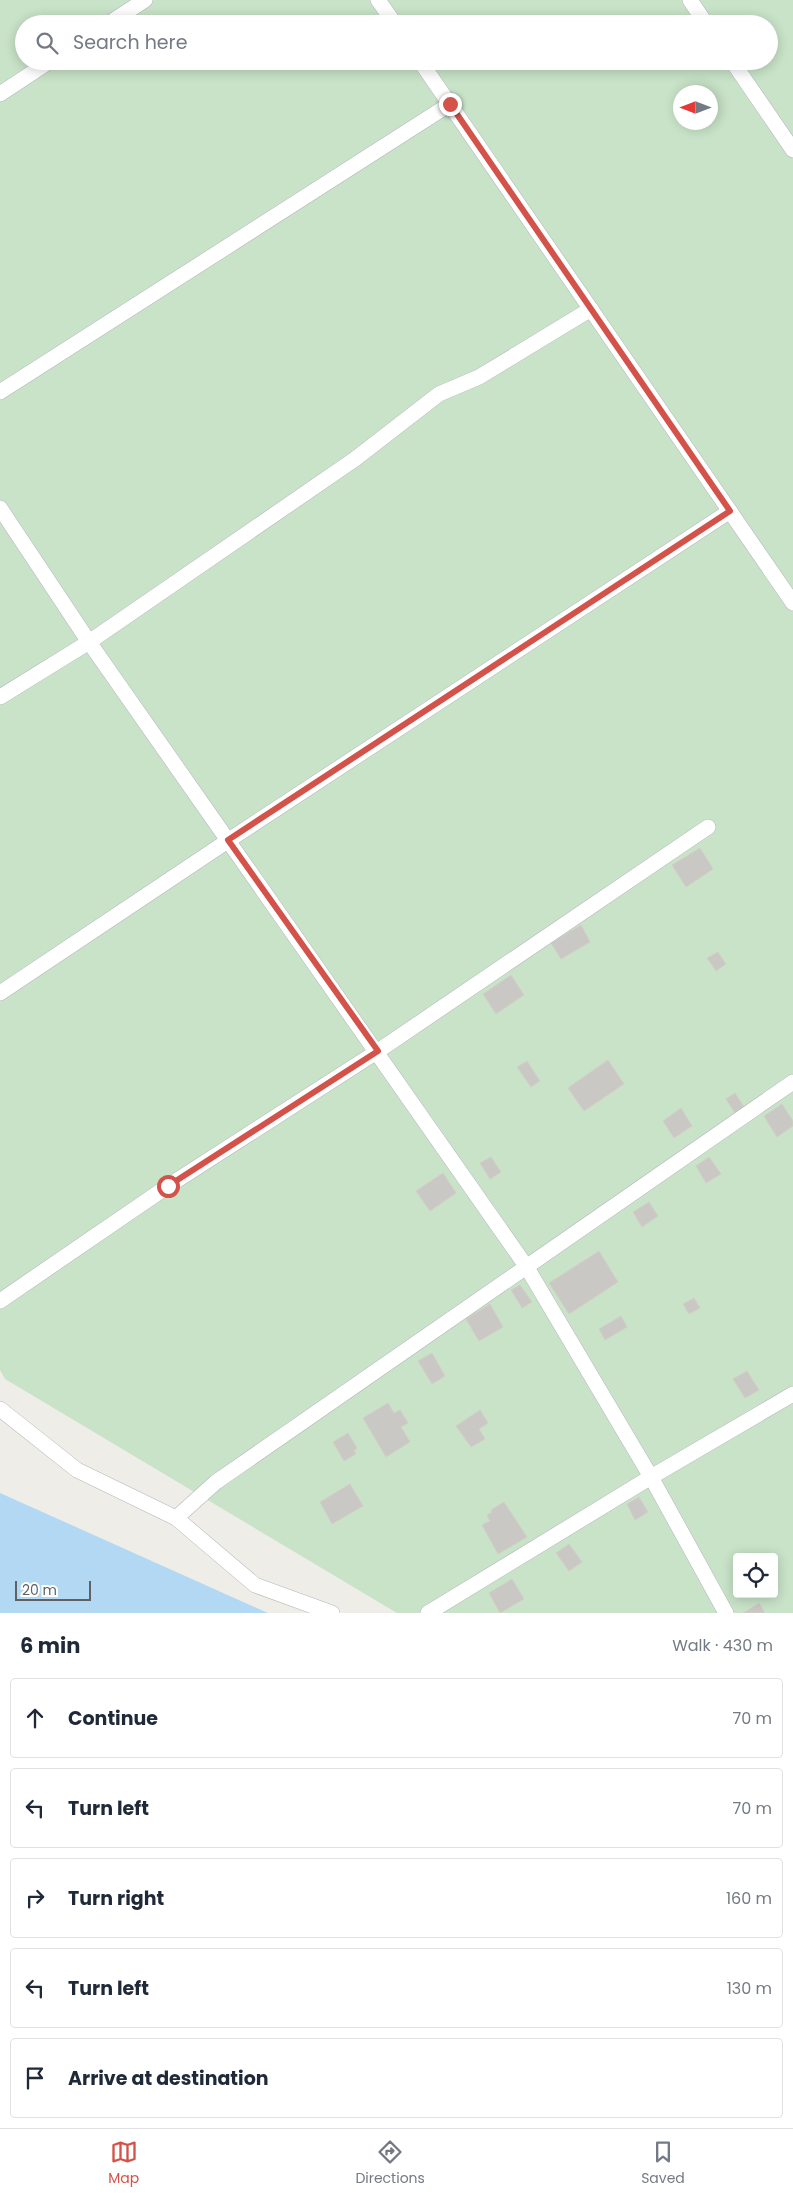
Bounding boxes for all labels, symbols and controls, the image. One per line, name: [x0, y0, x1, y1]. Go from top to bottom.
search box: [15, 15, 778, 70]
icon: search: [33, 29, 61, 57]
text: Search here: [73, 29, 187, 56]
north arrow: [673, 85, 718, 130]
route end: [439, 93, 462, 116]
route start: [157, 1175, 180, 1198]
map controls: [733, 1553, 778, 1598]
button: locate: [733, 1553, 778, 1598]
scale bar: [15, 1578, 91, 1601]
text: 20 m: [22, 1580, 57, 1600]
text: 6 min: [20, 1631, 80, 1660]
text: Walk · 430 m: [672, 1634, 773, 1657]
icon: ahead: [21, 1704, 49, 1732]
text: Continue: [68, 1705, 158, 1732]
text: 70 m: [732, 1707, 772, 1730]
icon: left: [21, 1794, 49, 1822]
text: Turn left: [68, 1795, 149, 1822]
text: 70 m: [732, 1797, 772, 1820]
icon: right: [21, 1884, 49, 1912]
text: Turn right: [68, 1885, 164, 1912]
text: 160 m: [726, 1887, 772, 1910]
icon: left: [21, 1974, 49, 2002]
text: Turn left: [68, 1975, 149, 2002]
text: 130 m: [727, 1977, 772, 2000]
icon: arrive: [21, 2064, 49, 2092]
text: Arrive at destination: [68, 2065, 269, 2092]
tab: Map: [108, 2138, 139, 2189]
tab: Directions: [355, 2138, 425, 2189]
tab: Saved: [641, 2138, 685, 2189]

